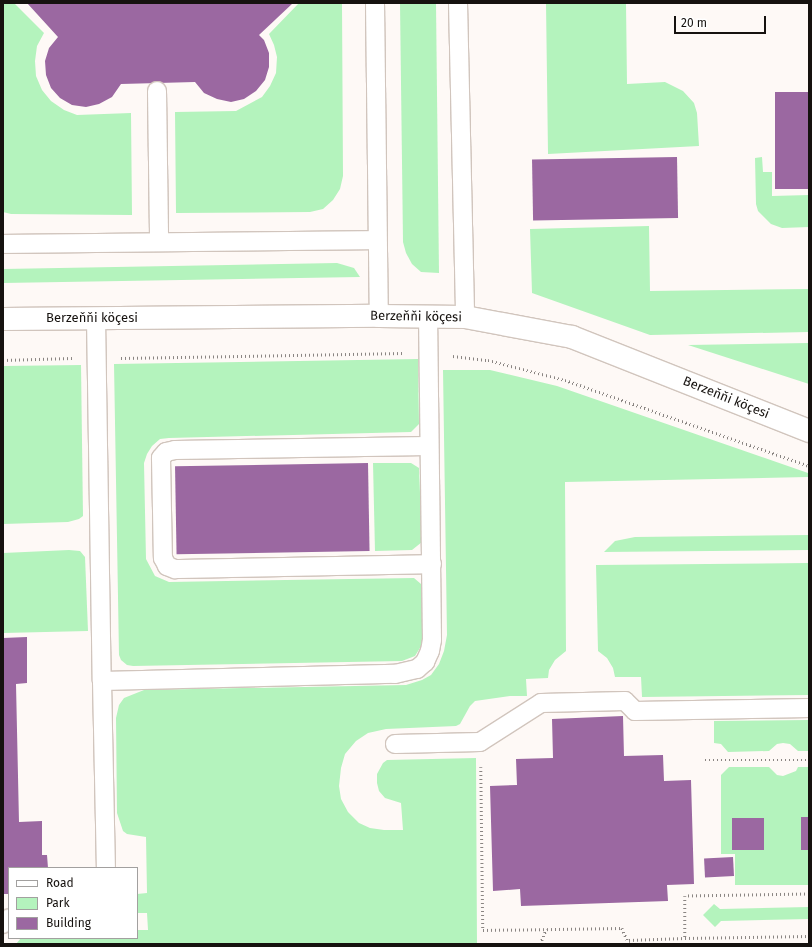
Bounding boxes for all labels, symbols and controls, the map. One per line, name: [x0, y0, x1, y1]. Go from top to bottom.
scale bar: [676, 8, 768, 34]
text: 20 m: [681, 16, 707, 30]
street label: Berzeňňi köçesi: [370, 308, 462, 326]
street label: Berzeňňi köçesi: [46, 310, 138, 326]
street label: Berzeňňi köçesi: [681, 374, 771, 422]
legend: [8, 867, 138, 939]
text: Road: [46, 876, 74, 890]
text: Park: [46, 896, 70, 910]
text: Building: [46, 916, 91, 930]

